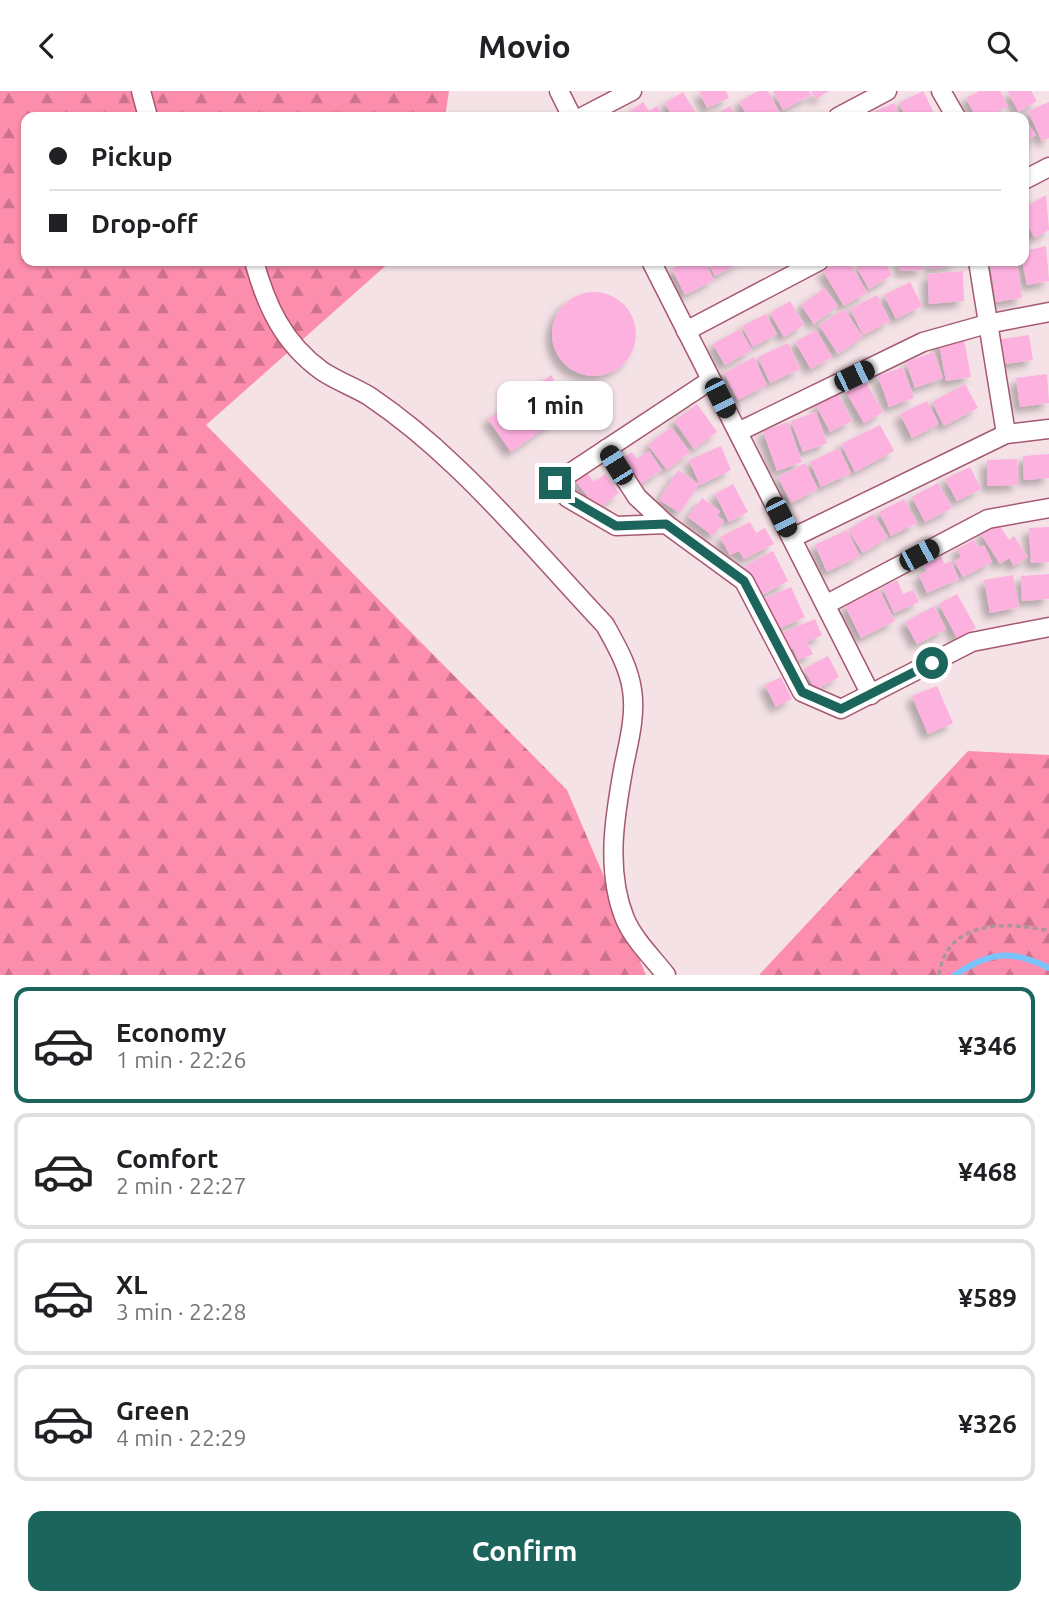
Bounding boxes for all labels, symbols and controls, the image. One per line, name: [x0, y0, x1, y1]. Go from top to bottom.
icon: back: [28, 27, 66, 65]
icon: search: [983, 27, 1021, 65]
text: Movio: [478, 28, 571, 64]
text: Pickup: [91, 142, 173, 171]
text: Drop-off: [91, 209, 198, 238]
car: [831, 357, 878, 395]
car: [702, 375, 739, 421]
callout: 1 min: [497, 381, 613, 431]
text: 1 min: [526, 393, 584, 418]
car: [596, 442, 637, 488]
route end: [539, 467, 571, 499]
car: [763, 494, 800, 540]
car: [896, 536, 943, 574]
route start: [916, 647, 948, 679]
icon: car: [32, 1014, 95, 1077]
text: Economy: [116, 1018, 226, 1047]
text: ¥346: [958, 1031, 1017, 1060]
text: 1 min · 22:26: [116, 1047, 247, 1072]
icon: car: [32, 1140, 95, 1203]
text: Comfort: [116, 1144, 219, 1173]
text: ¥468: [958, 1157, 1017, 1186]
text: 2 min · 22:27: [116, 1173, 247, 1198]
icon: car: [32, 1266, 95, 1329]
text: XL: [116, 1270, 147, 1299]
text: ¥589: [958, 1283, 1017, 1312]
text: 3 min · 22:28: [116, 1299, 247, 1324]
icon: car: [32, 1392, 95, 1455]
text: Green: [116, 1396, 190, 1425]
text: ¥326: [958, 1409, 1017, 1438]
text: 4 min · 22:29: [116, 1425, 247, 1450]
button: Confirm: [28, 1511, 1021, 1591]

